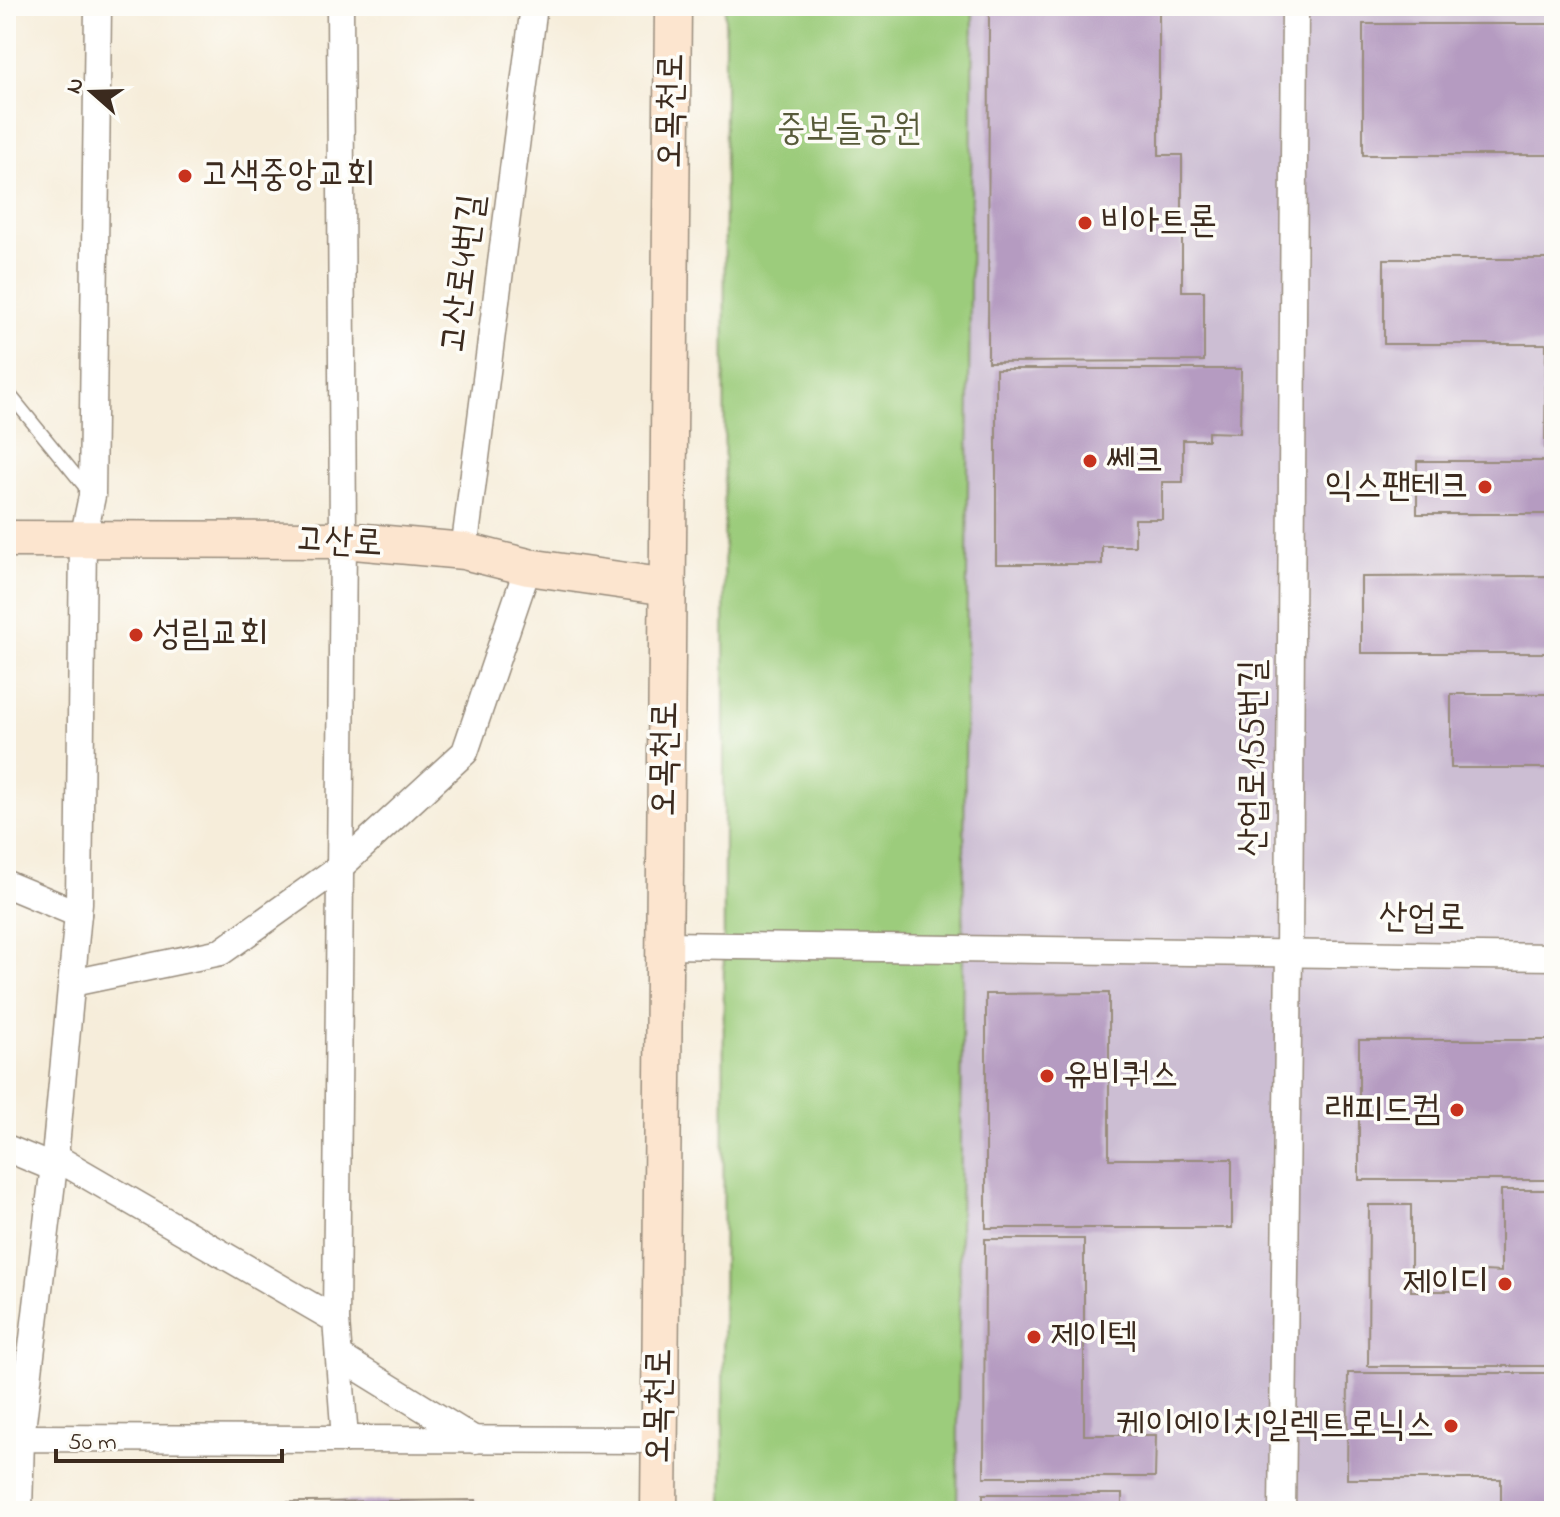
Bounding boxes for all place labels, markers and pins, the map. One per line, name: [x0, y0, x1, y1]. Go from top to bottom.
place label: 고색중앙교회: [201, 150, 375, 203]
marker: 고색중앙교회: [176, 167, 194, 185]
place label: 비아트론: [1101, 197, 1217, 250]
marker: 비아트론: [1076, 214, 1094, 232]
place label: 쎄크: [1106, 435, 1164, 488]
marker: 쎄크: [1081, 452, 1099, 470]
place label: 익스팬테크: [1324, 461, 1469, 514]
marker: 익스팬테크: [1476, 478, 1494, 496]
place label: 성림교회: [152, 609, 268, 662]
marker: 성림교회: [127, 626, 145, 644]
place label: 유비쿼스: [1063, 1050, 1179, 1103]
marker: 유비쿼스: [1038, 1067, 1056, 1085]
place label: 래피드컴: [1325, 1084, 1441, 1137]
marker: 래피드컴: [1448, 1101, 1466, 1119]
place label: 제이디: [1402, 1258, 1489, 1311]
marker: 제이디: [1496, 1275, 1514, 1293]
place label: 제이텍: [1050, 1311, 1137, 1364]
marker: 제이텍: [1025, 1328, 1043, 1346]
place label: 케이에이치일렉트로닉스: [1116, 1400, 1435, 1453]
marker: 케이에이치일렉트로닉스: [1442, 1417, 1460, 1435]

